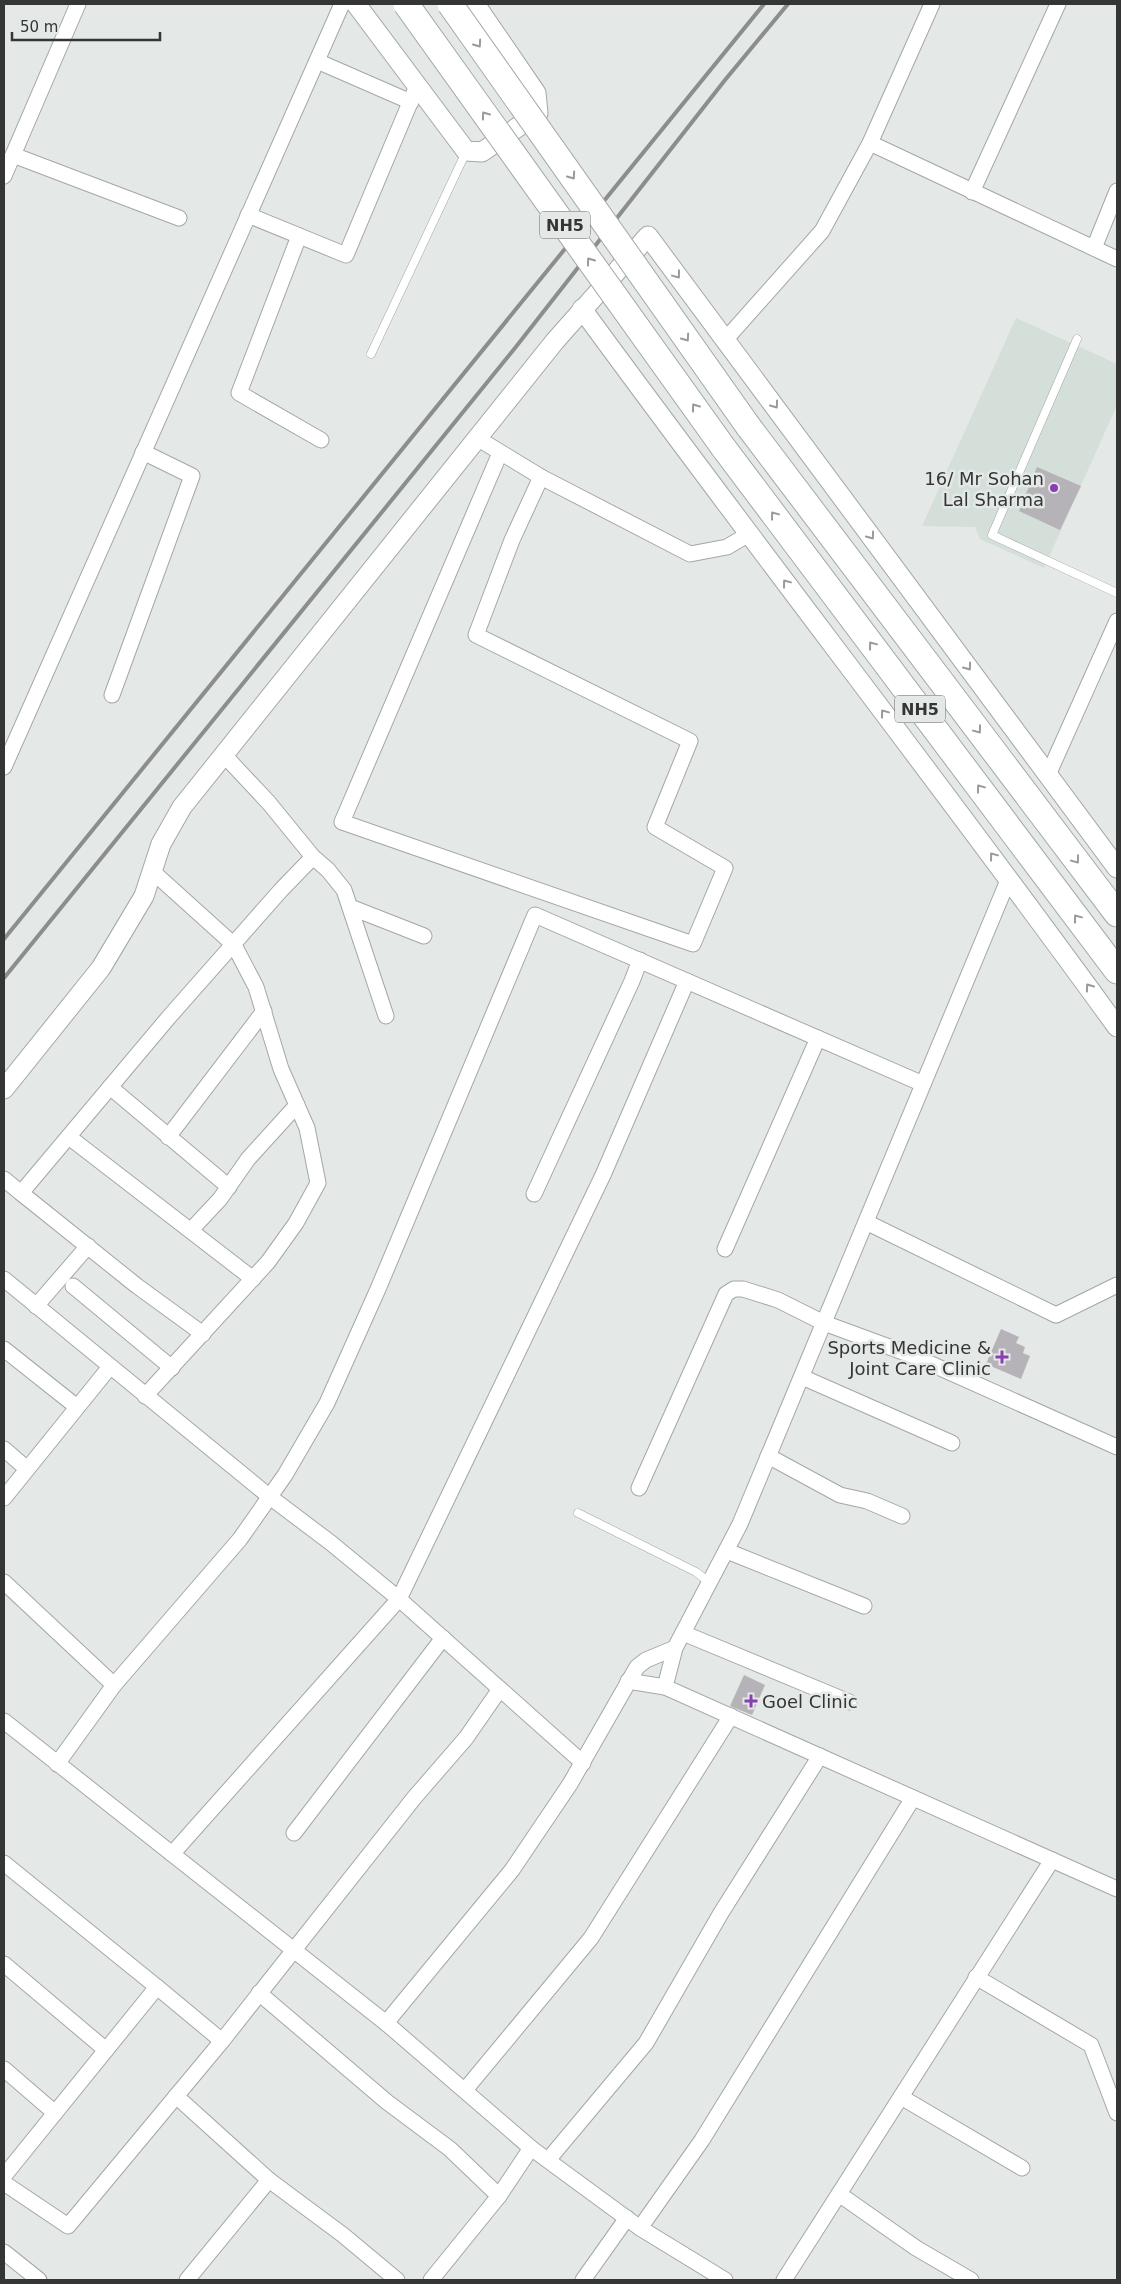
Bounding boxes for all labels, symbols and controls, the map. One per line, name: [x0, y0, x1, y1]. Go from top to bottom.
scale bar: [12, 10, 160, 42]
text: 50 m: [20, 18, 58, 36]
one-way arrow: [472, 38, 481, 47]
one-way arrow: [482, 111, 491, 121]
one-way arrow: [566, 170, 575, 180]
road number: NH5: [540, 212, 590, 238]
one-way arrow: [587, 257, 596, 267]
one-way arrow: [672, 269, 680, 278]
one-way arrow: [680, 332, 689, 341]
one-way arrow: [769, 399, 778, 409]
one-way arrow: [692, 403, 701, 413]
place label: 16/ Mr Sohan Lal Sharma: [924, 468, 1044, 510]
marker: 16/ Mr Sohan Lal Sharma: [1048, 482, 1060, 494]
one-way arrow: [771, 511, 780, 521]
one-way arrow: [866, 530, 874, 539]
one-way arrow: [783, 579, 792, 589]
one-way arrow: [869, 641, 878, 651]
one-way arrow: [962, 661, 971, 671]
road number: NH5: [895, 696, 945, 722]
one-way arrow: [881, 709, 890, 718]
one-way arrow: [972, 724, 981, 734]
one-way arrow: [977, 784, 986, 794]
one-way arrow: [990, 852, 999, 862]
one-way arrow: [1070, 854, 1079, 864]
one-way arrow: [1075, 915, 1083, 924]
one-way arrow: [1086, 984, 1095, 993]
place label: Sports Medicine & Joint Care Clinic: [827, 1337, 991, 1379]
marker: Sports Medicine & Joint Care Clinic: [995, 1350, 1009, 1364]
place label: Goel Clinic: [762, 1691, 858, 1712]
marker: Goel Clinic: [744, 1694, 758, 1708]

